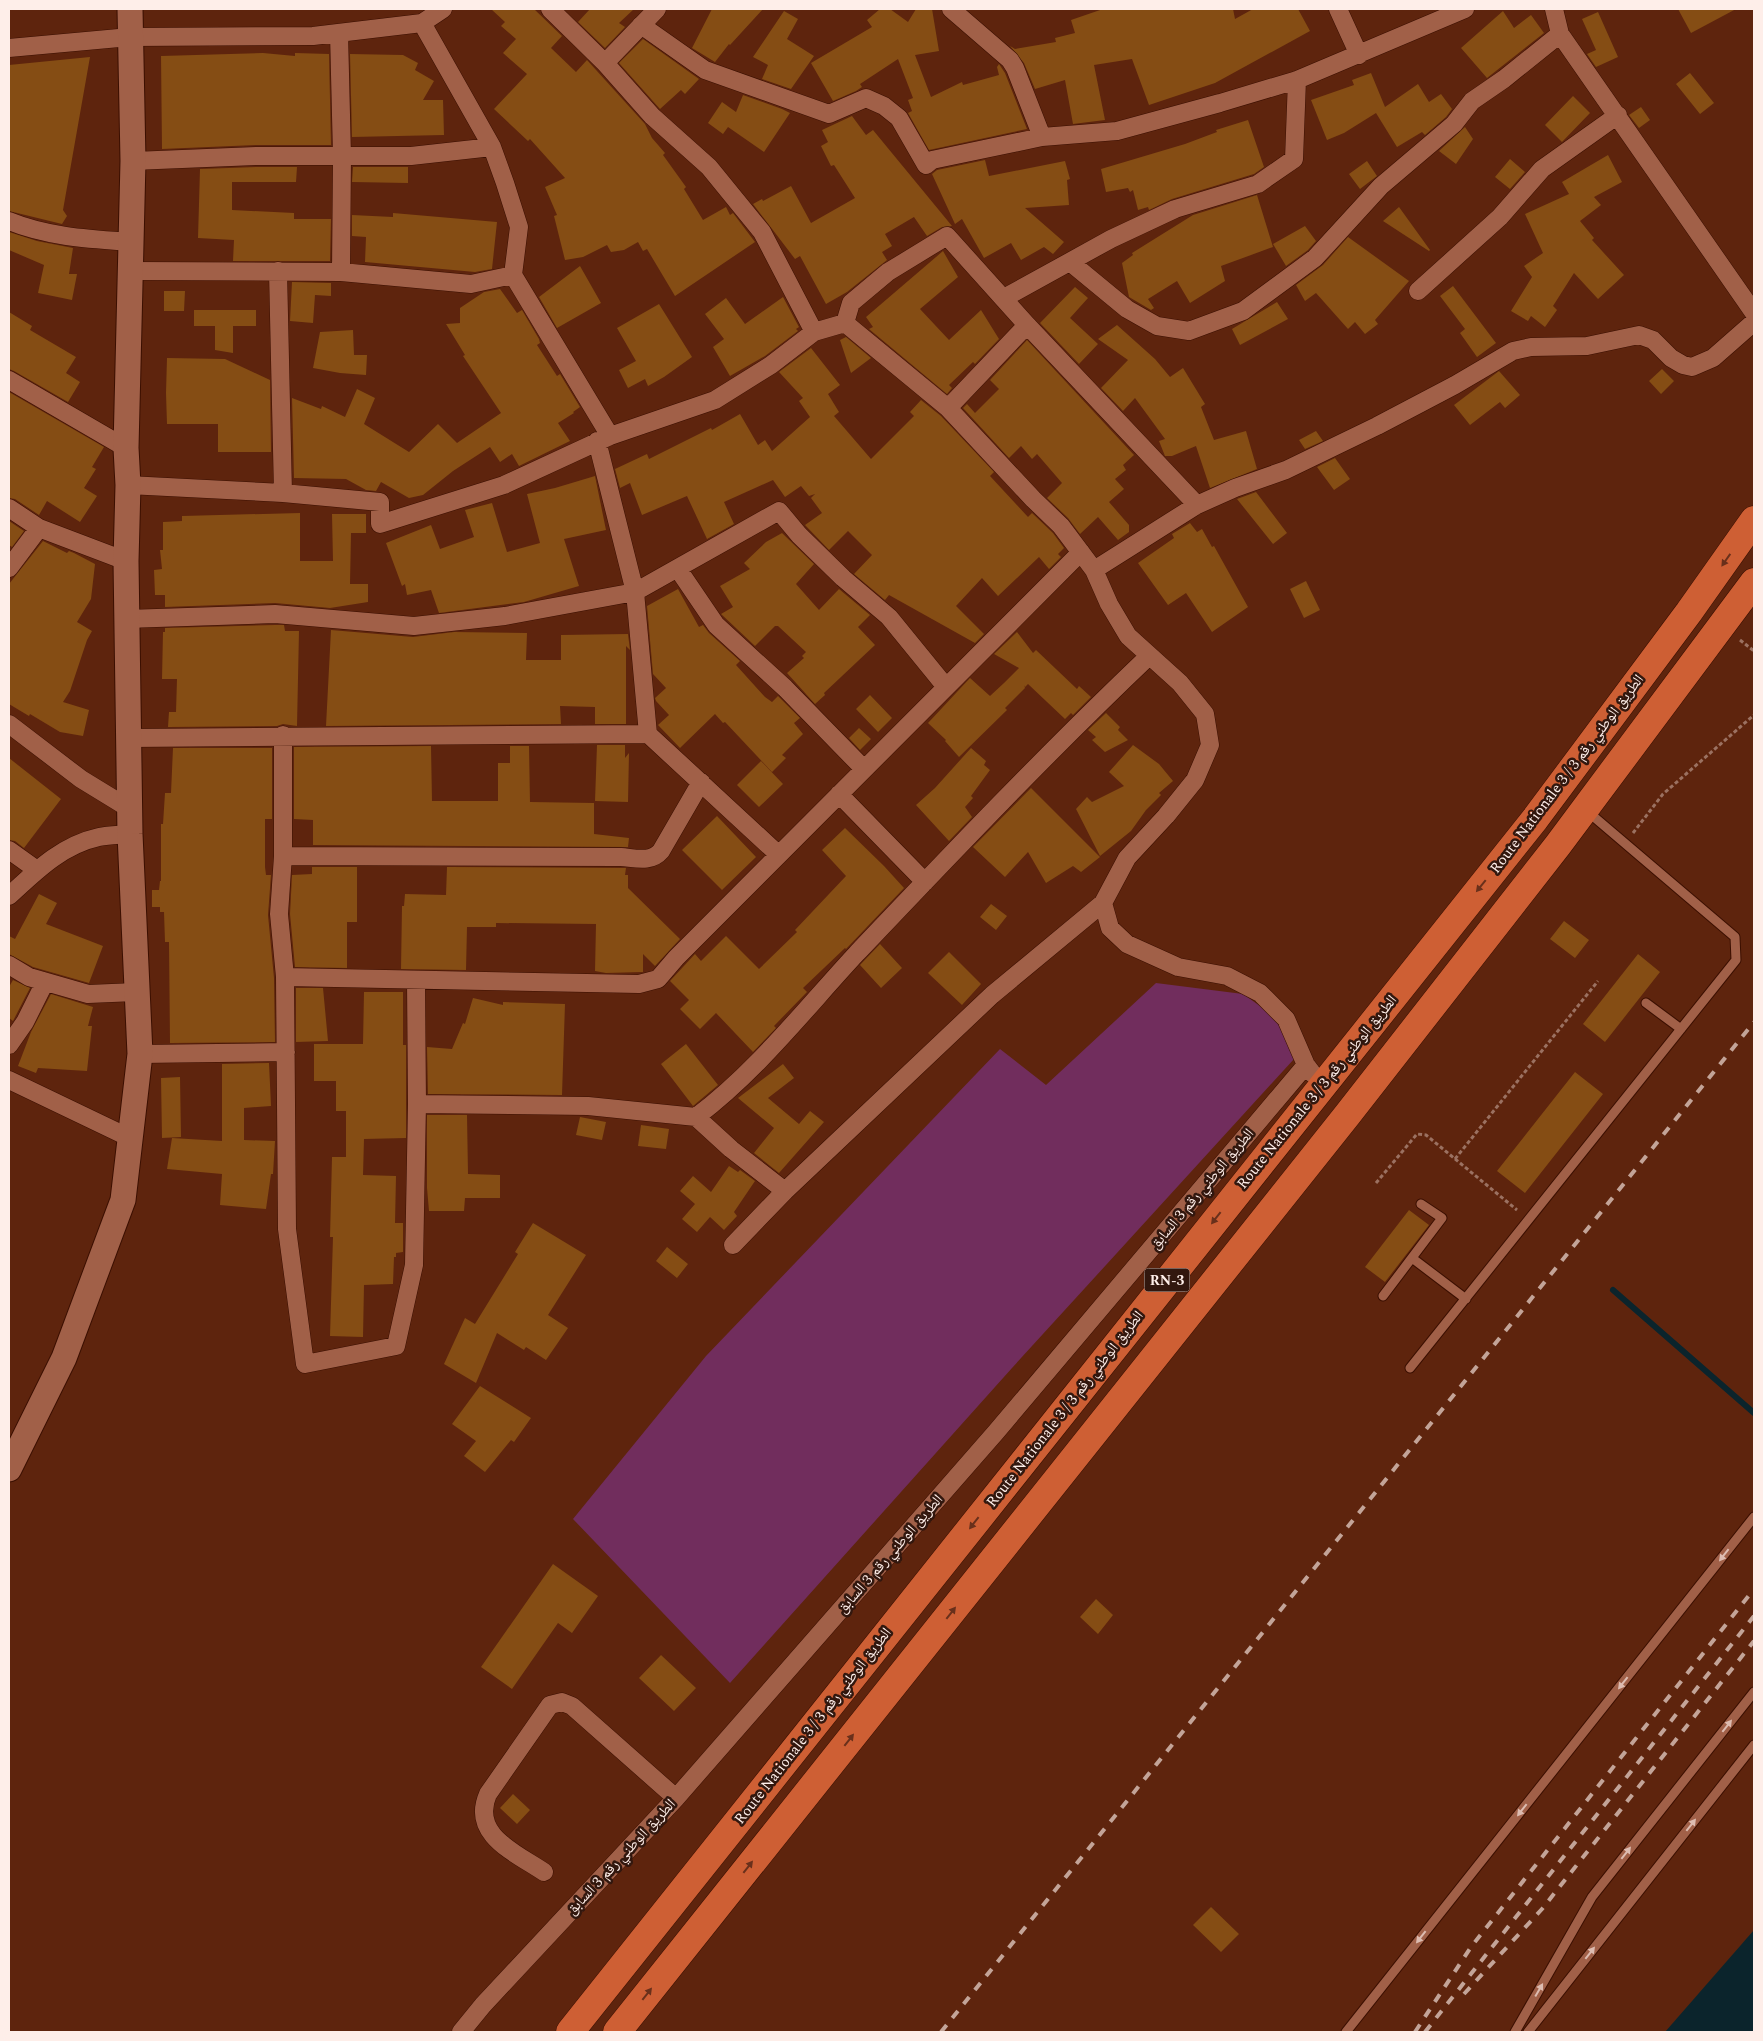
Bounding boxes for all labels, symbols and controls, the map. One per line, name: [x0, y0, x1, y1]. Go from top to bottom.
one-way arrow: [1721, 553, 1731, 567]
street label: Route Nationale 3 / الطريق الوطني رقم 3: [1484, 670, 1650, 878]
one-way arrow: [1476, 879, 1487, 892]
street label: Route Nationale 3 / الطريق الوطني رقم 3: [1231, 990, 1403, 1194]
street label: الطريق الوطني رقم 3 السابق: [1144, 1123, 1260, 1255]
one-way arrow: [1211, 1211, 1222, 1224]
road number: RN-3: [1144, 1268, 1190, 1292]
street label: Route Nationale 3 / الطريق الوطني رقم 3: [981, 1306, 1149, 1512]
street label: الطريق الوطني رقم 3 السابق: [831, 1489, 949, 1619]
one-way arrow: [969, 1517, 979, 1530]
one-way arrow: [1719, 1548, 1729, 1562]
one-way arrow: [945, 1606, 956, 1619]
street label: Route Nationale 3 / الطريق الوطني رقم 3: [729, 1623, 897, 1829]
one-way arrow: [1618, 1676, 1628, 1689]
one-way arrow: [1722, 1720, 1733, 1733]
one-way arrow: [844, 1734, 855, 1747]
street label: الطريق الوطني رقم 3 السابق: [561, 1794, 681, 1920]
one-way arrow: [1517, 1803, 1528, 1816]
one-way arrow: [1686, 1818, 1696, 1832]
one-way arrow: [1621, 1847, 1632, 1860]
one-way arrow: [743, 1861, 754, 1874]
one-way arrow: [1416, 1930, 1427, 1943]
one-way arrow: [1585, 1947, 1596, 1960]
one-way arrow: [1535, 1982, 1543, 1997]
one-way arrow: [642, 1988, 653, 2001]

